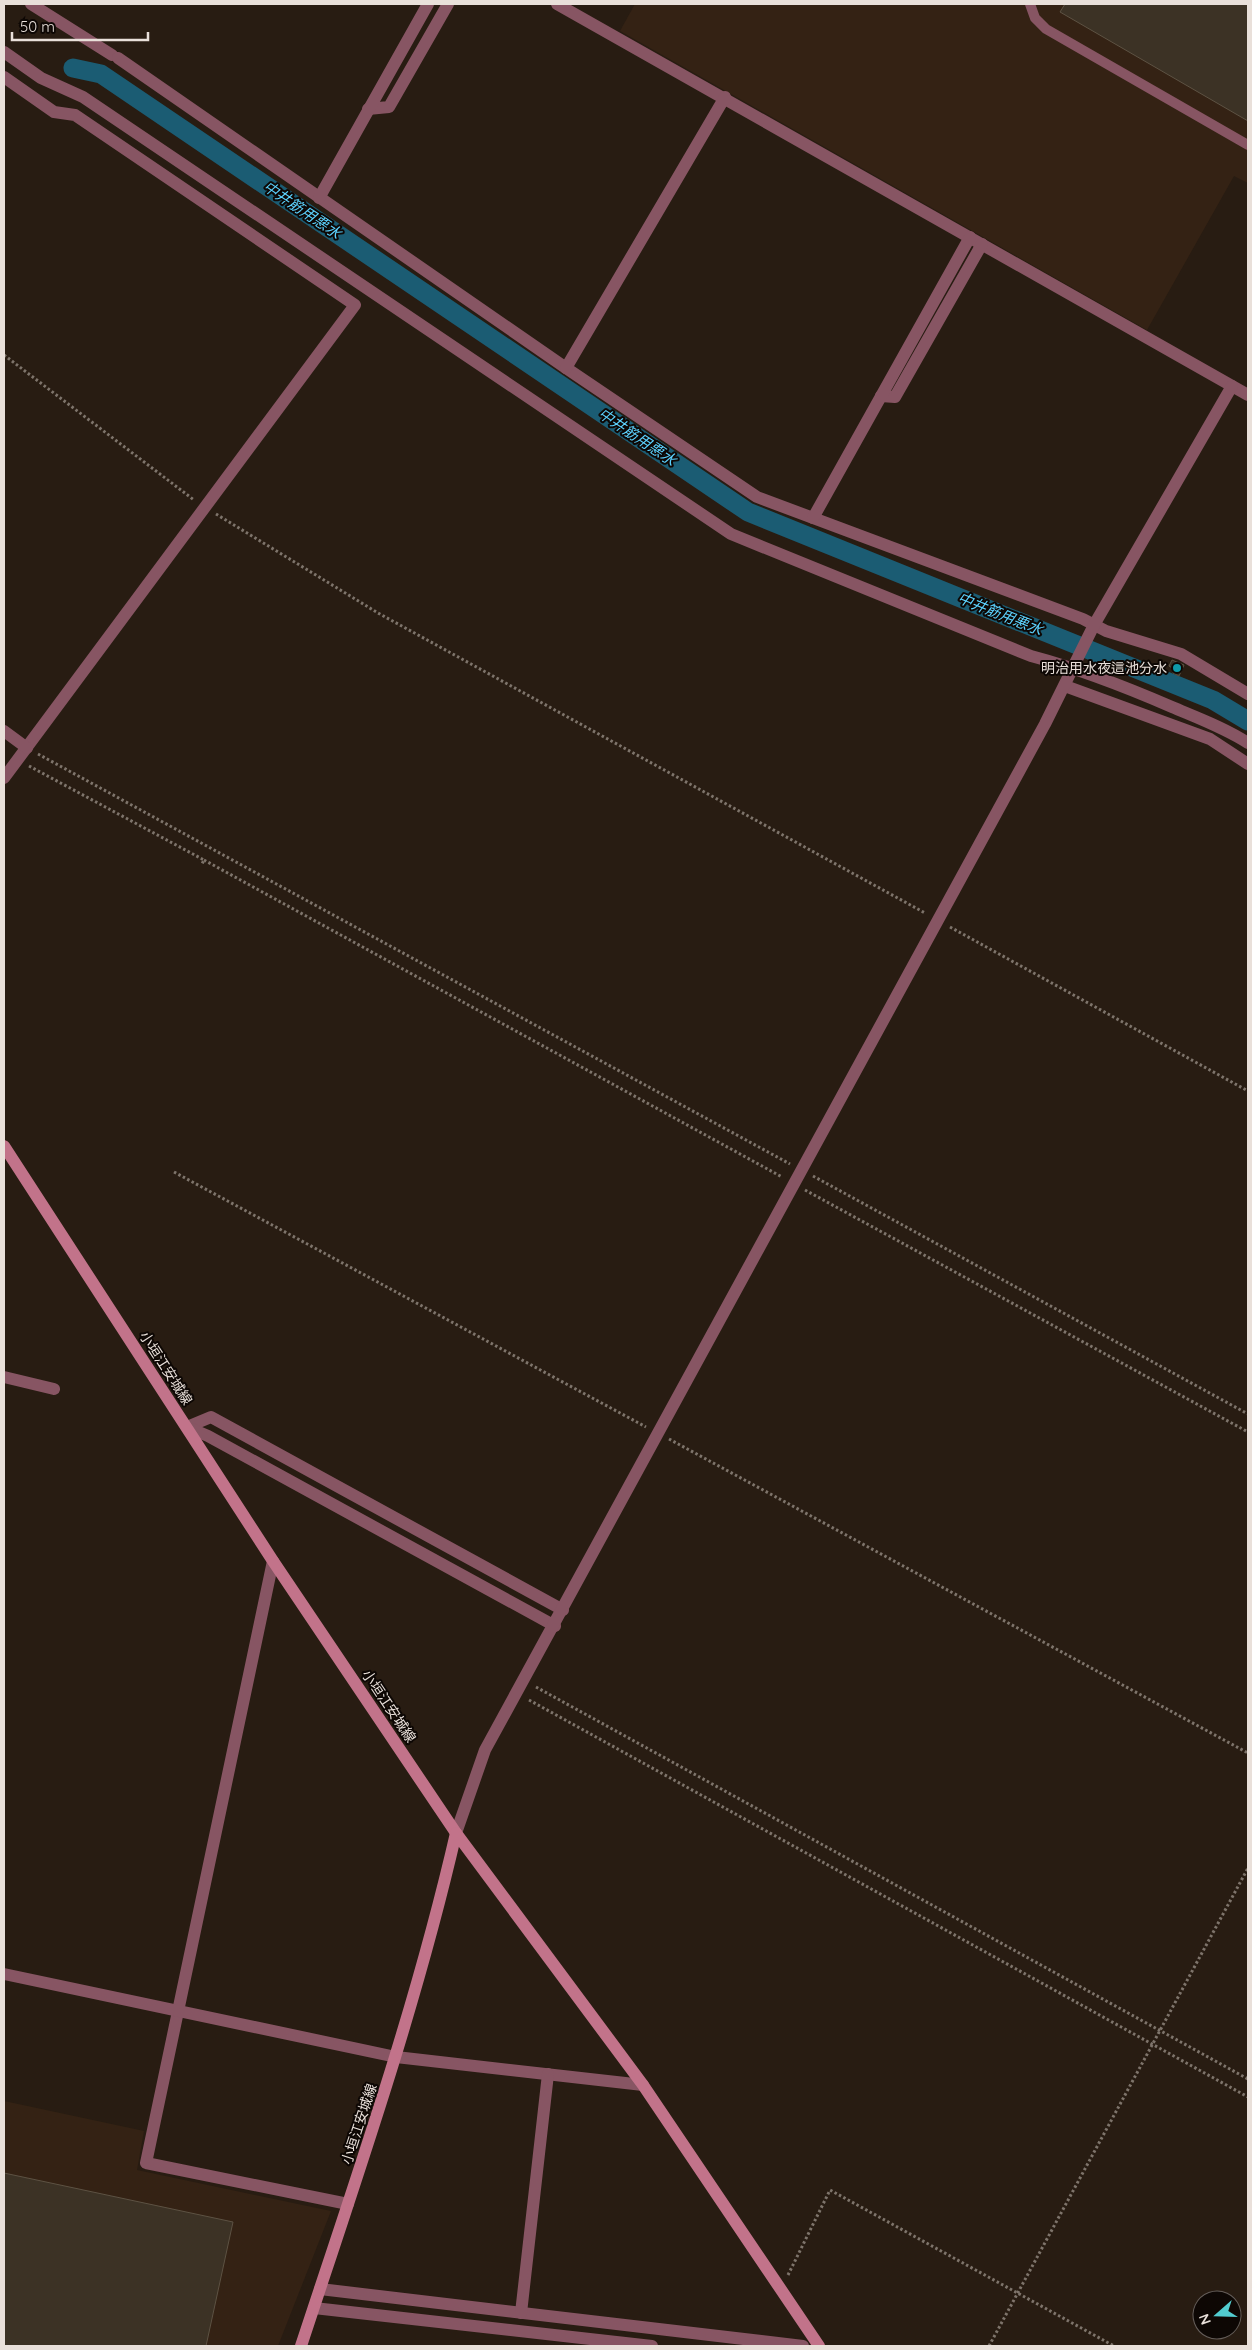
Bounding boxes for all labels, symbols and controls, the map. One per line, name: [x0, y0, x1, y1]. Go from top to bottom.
scale bar: [12, 10, 149, 42]
text: 50 m: [20, 17, 55, 36]
water label: 中井筋用悪水: [260, 177, 347, 244]
water label: 中井筋用悪水: [595, 404, 682, 471]
water label: 中井筋用悪水: [955, 588, 1047, 640]
place label: 明治用水夜這池分水: [1041, 659, 1167, 677]
marker: 明治用水夜這池分水: [1171, 662, 1183, 674]
street label: 小垣江安城線: [136, 1328, 196, 1408]
street label: 小垣江安城線: [358, 1666, 420, 1746]
street label: 小垣江安城線: [337, 2081, 381, 2167]
north arrow: [1192, 2290, 1242, 2340]
text: N: [1195, 2312, 1215, 2327]

